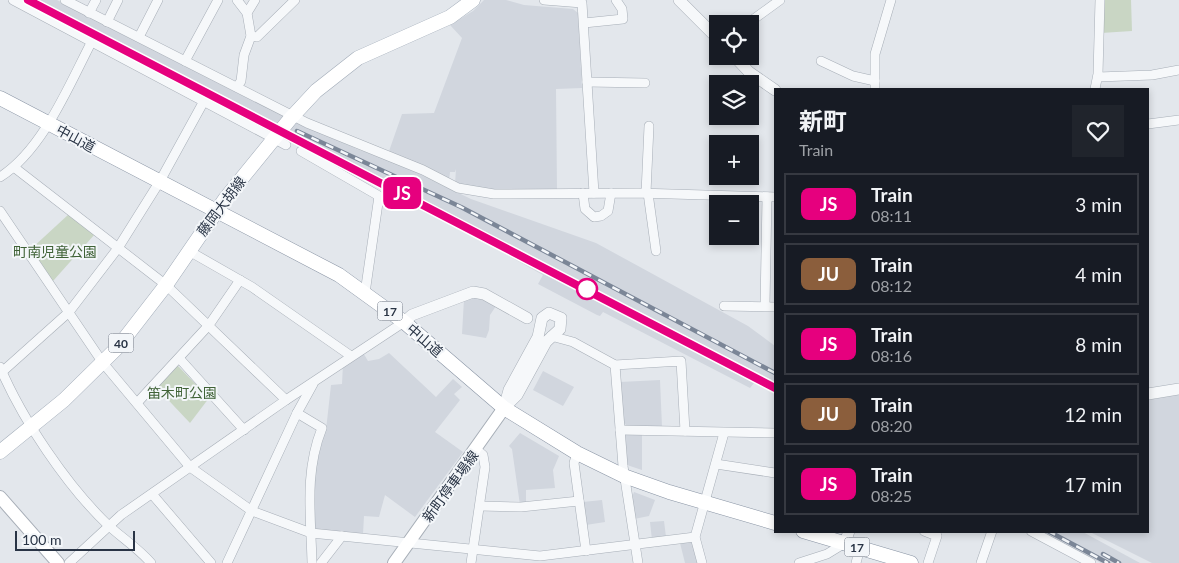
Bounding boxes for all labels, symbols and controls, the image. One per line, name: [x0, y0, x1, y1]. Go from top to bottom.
map controls: [709, 15, 759, 245]
button: locate: [709, 15, 759, 65]
button: layers: [709, 75, 759, 125]
button: heart: [1072, 105, 1124, 157]
text: 新町: [799, 106, 847, 135]
street label: 中山道: [53, 121, 99, 155]
button: +: [709, 135, 759, 185]
text: Train: [799, 140, 833, 159]
street label: 藤岡大胡線: [193, 173, 249, 239]
line badge: JS: [380, 177, 424, 209]
text: JS: [393, 182, 411, 204]
text: Train: [871, 183, 913, 206]
text: JS: [820, 193, 837, 215]
text: 3 min: [1075, 193, 1122, 216]
button: −: [709, 195, 759, 245]
text: 08:11: [871, 206, 912, 225]
park label: 町南児童公園: [13, 243, 97, 260]
text: Train: [871, 253, 913, 276]
text: JU: [818, 263, 839, 285]
text: 4 min: [1075, 263, 1122, 286]
text: 08:12: [871, 276, 912, 295]
unlabelled marker: [576, 278, 598, 300]
road number: 17: [378, 302, 402, 321]
street label: 中山道: [404, 320, 446, 360]
text: Train: [871, 323, 913, 346]
road number: 40: [108, 333, 134, 352]
text: JS: [820, 333, 837, 355]
text: 8 min: [1075, 333, 1122, 356]
text: 08:16: [871, 346, 912, 365]
park label: 笛木町公園: [147, 384, 217, 401]
text: Train: [871, 393, 913, 416]
text: JU: [818, 403, 839, 425]
text: 12 min: [1064, 403, 1122, 426]
text: 08:20: [871, 416, 912, 435]
street label: 新町停車場線: [418, 447, 482, 525]
text: Train: [871, 463, 913, 486]
text: JS: [820, 473, 837, 495]
text: 17 min: [1064, 473, 1122, 496]
text: 08:25: [871, 486, 912, 505]
scale bar: [15, 528, 135, 551]
text: 100 m: [22, 531, 61, 548]
road number: 17: [844, 538, 870, 556]

